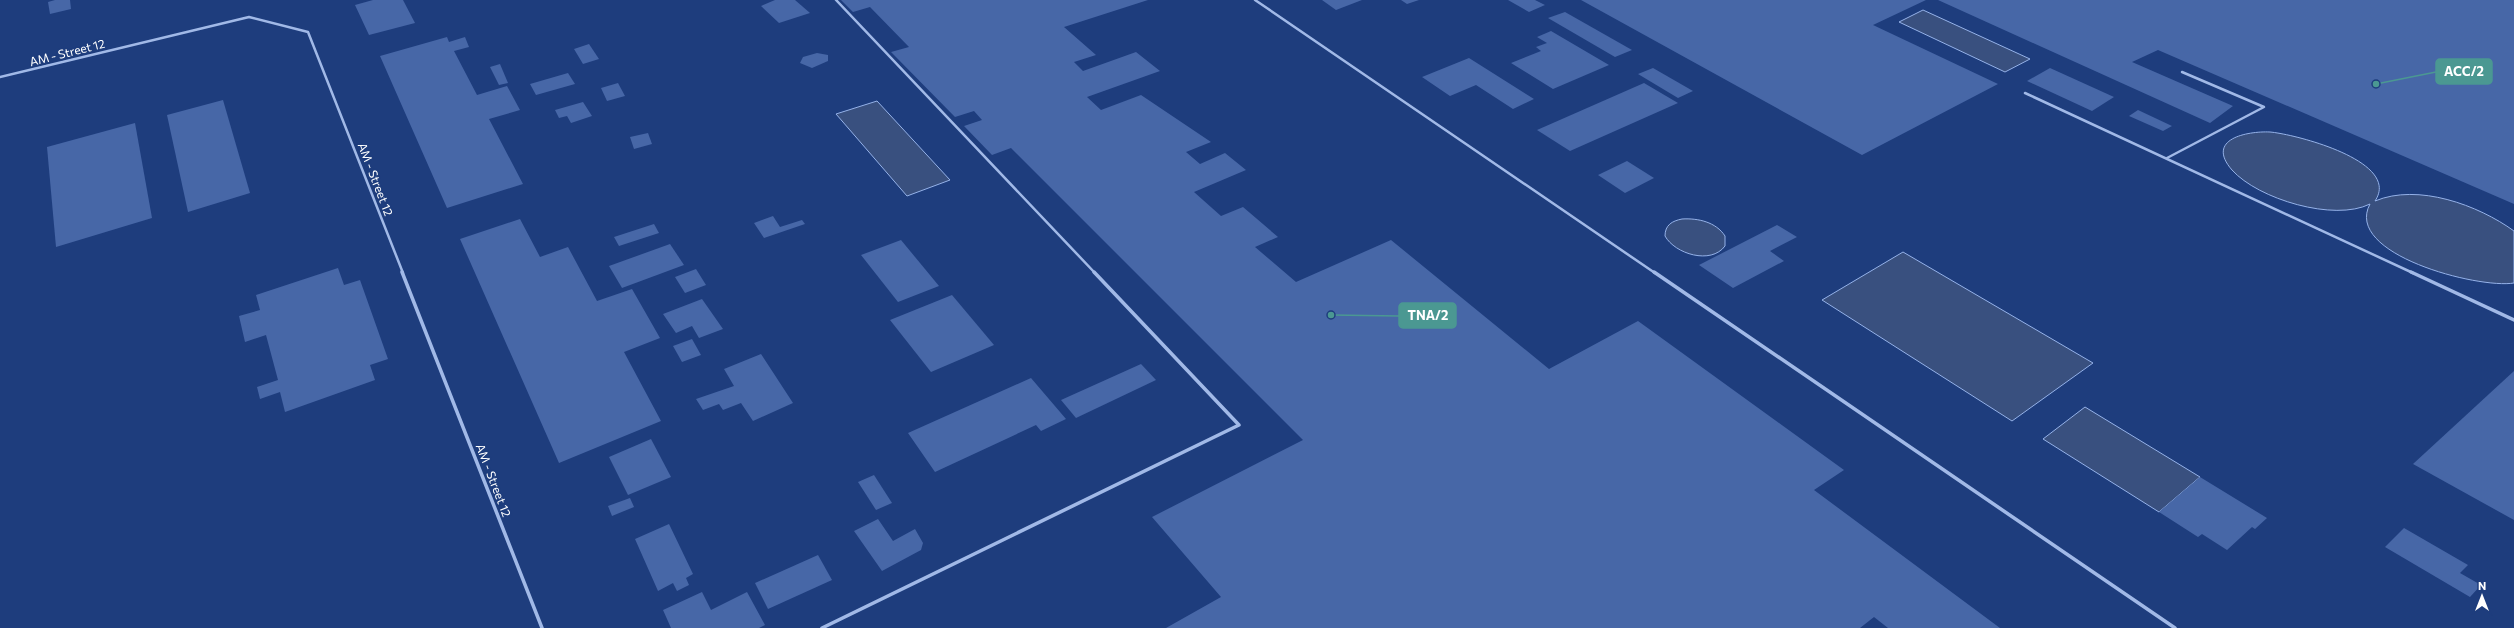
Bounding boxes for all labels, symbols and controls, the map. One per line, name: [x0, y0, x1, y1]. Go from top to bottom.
street label: AM - Street 12: [28, 36, 107, 68]
callout: ACC/2: [2436, 59, 2492, 84]
text: ACC/2: [2444, 63, 2484, 79]
street label: AM - Street 12: [356, 140, 397, 218]
callout: TNA/2: [1399, 303, 1456, 328]
text: TNA/2: [1408, 307, 1448, 323]
street label: AM - Street 12: [474, 441, 515, 519]
north arrow: [2462, 576, 2502, 616]
text: N: [2478, 579, 2486, 592]

